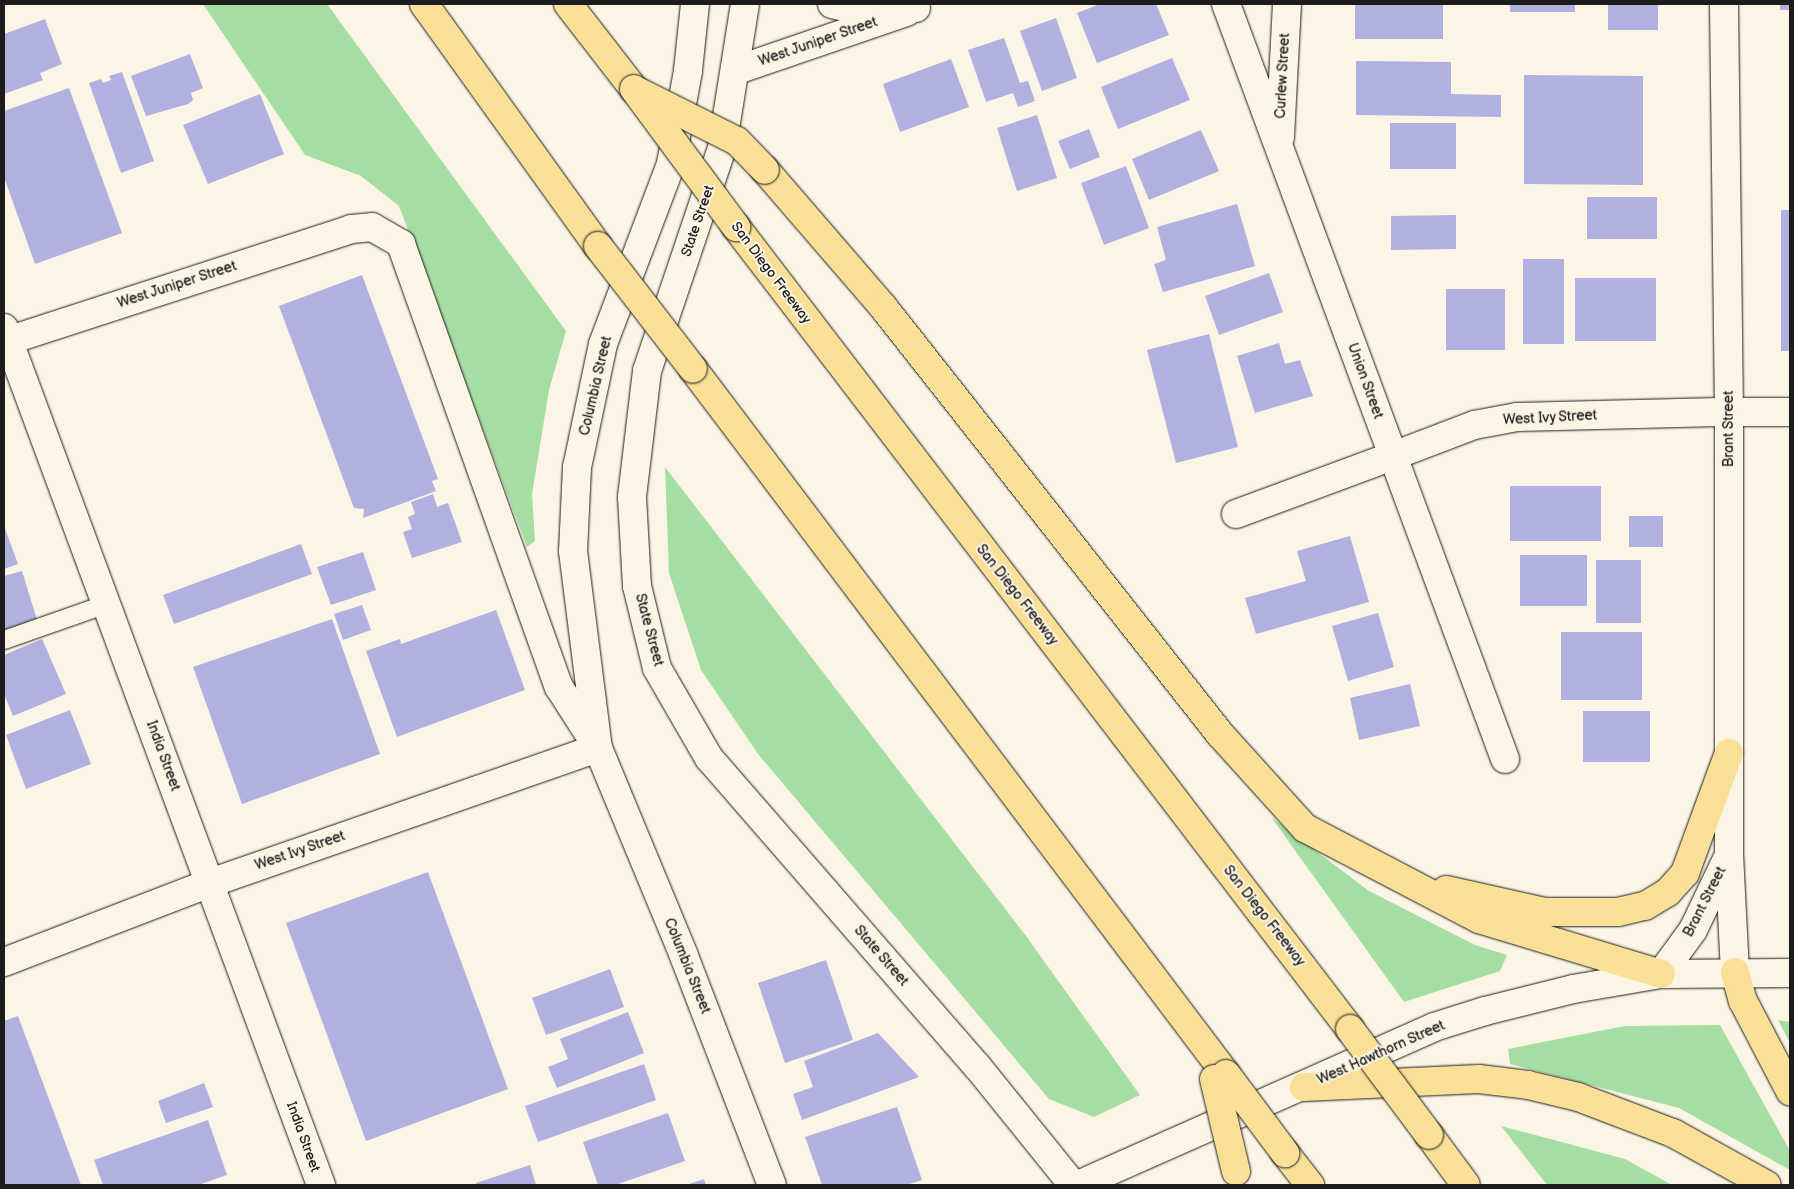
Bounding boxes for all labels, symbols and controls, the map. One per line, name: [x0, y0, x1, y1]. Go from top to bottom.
street label: West Juniper Street: [756, 14, 880, 70]
street label: Curlew Street: [1272, 33, 1294, 119]
street label: State Street: [678, 183, 718, 259]
street label: San Diego Freeway: [727, 219, 815, 327]
street label: West Juniper Street: [115, 258, 239, 312]
street label: Columbia Street: [576, 334, 616, 438]
street label: Union Street: [1344, 341, 1386, 421]
street label: Brant Street: [1721, 391, 1737, 467]
street label: West Ivy Street: [1502, 407, 1598, 429]
street label: San Diego Freeway: [973, 541, 1061, 649]
street label: State Street: [631, 592, 667, 668]
street label: India Street: [143, 719, 183, 793]
street label: West Ivy Street: [252, 828, 348, 874]
street label: San Diego Freeway: [1220, 862, 1308, 970]
street label: Brant Street: [1680, 864, 1730, 940]
street label: Columbia Street: [660, 916, 714, 1016]
street label: State Street: [850, 922, 912, 990]
street label: West Hawthorn Street: [1315, 1017, 1447, 1089]
street label: India Street: [283, 1100, 323, 1174]

